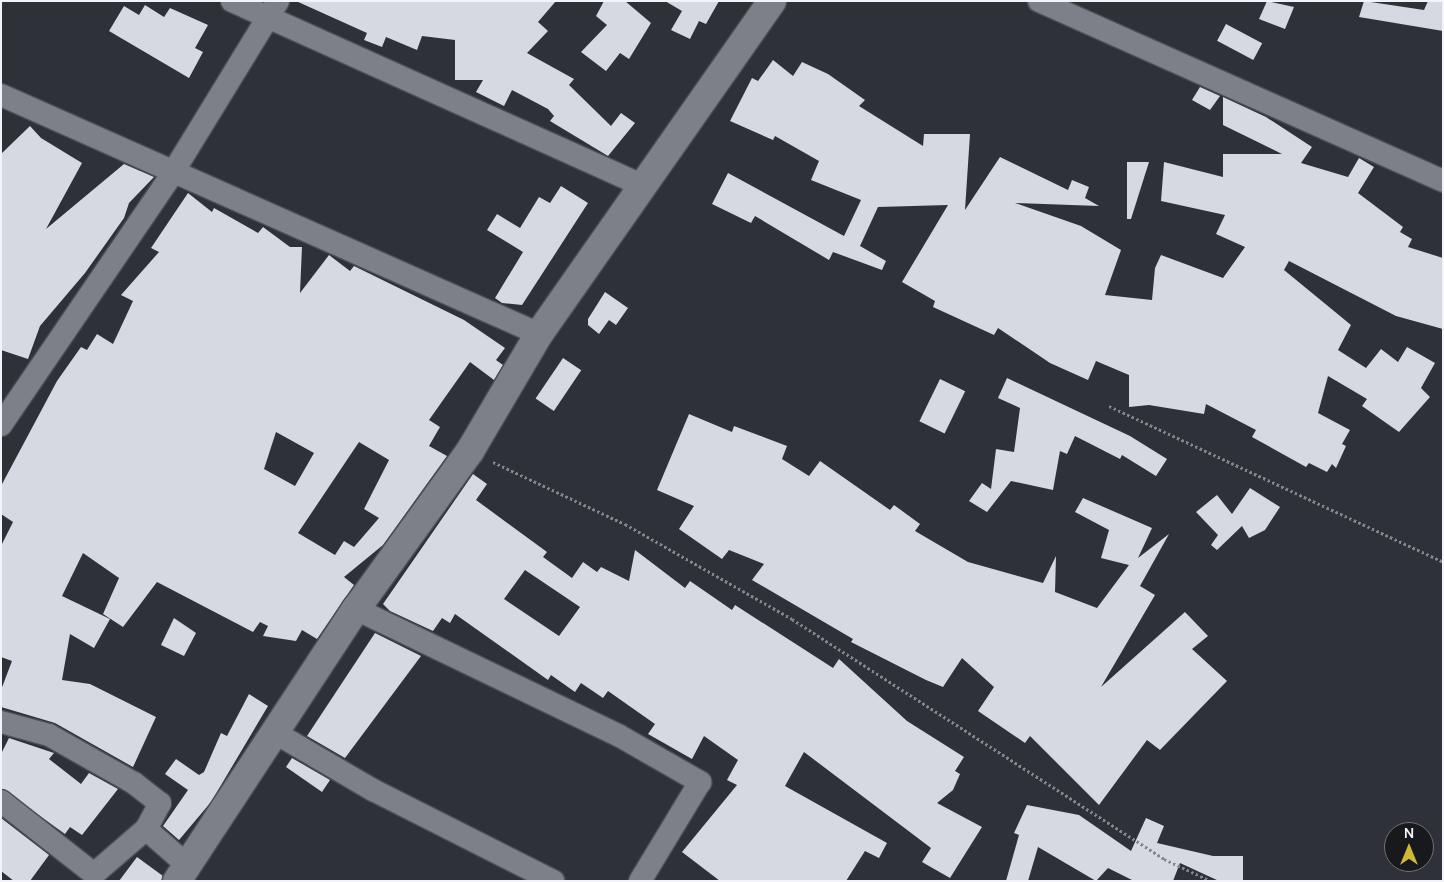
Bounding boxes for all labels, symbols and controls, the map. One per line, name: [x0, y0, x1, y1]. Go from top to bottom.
north arrow: [1384, 822, 1434, 872]
text: N: [1404, 823, 1414, 842]

